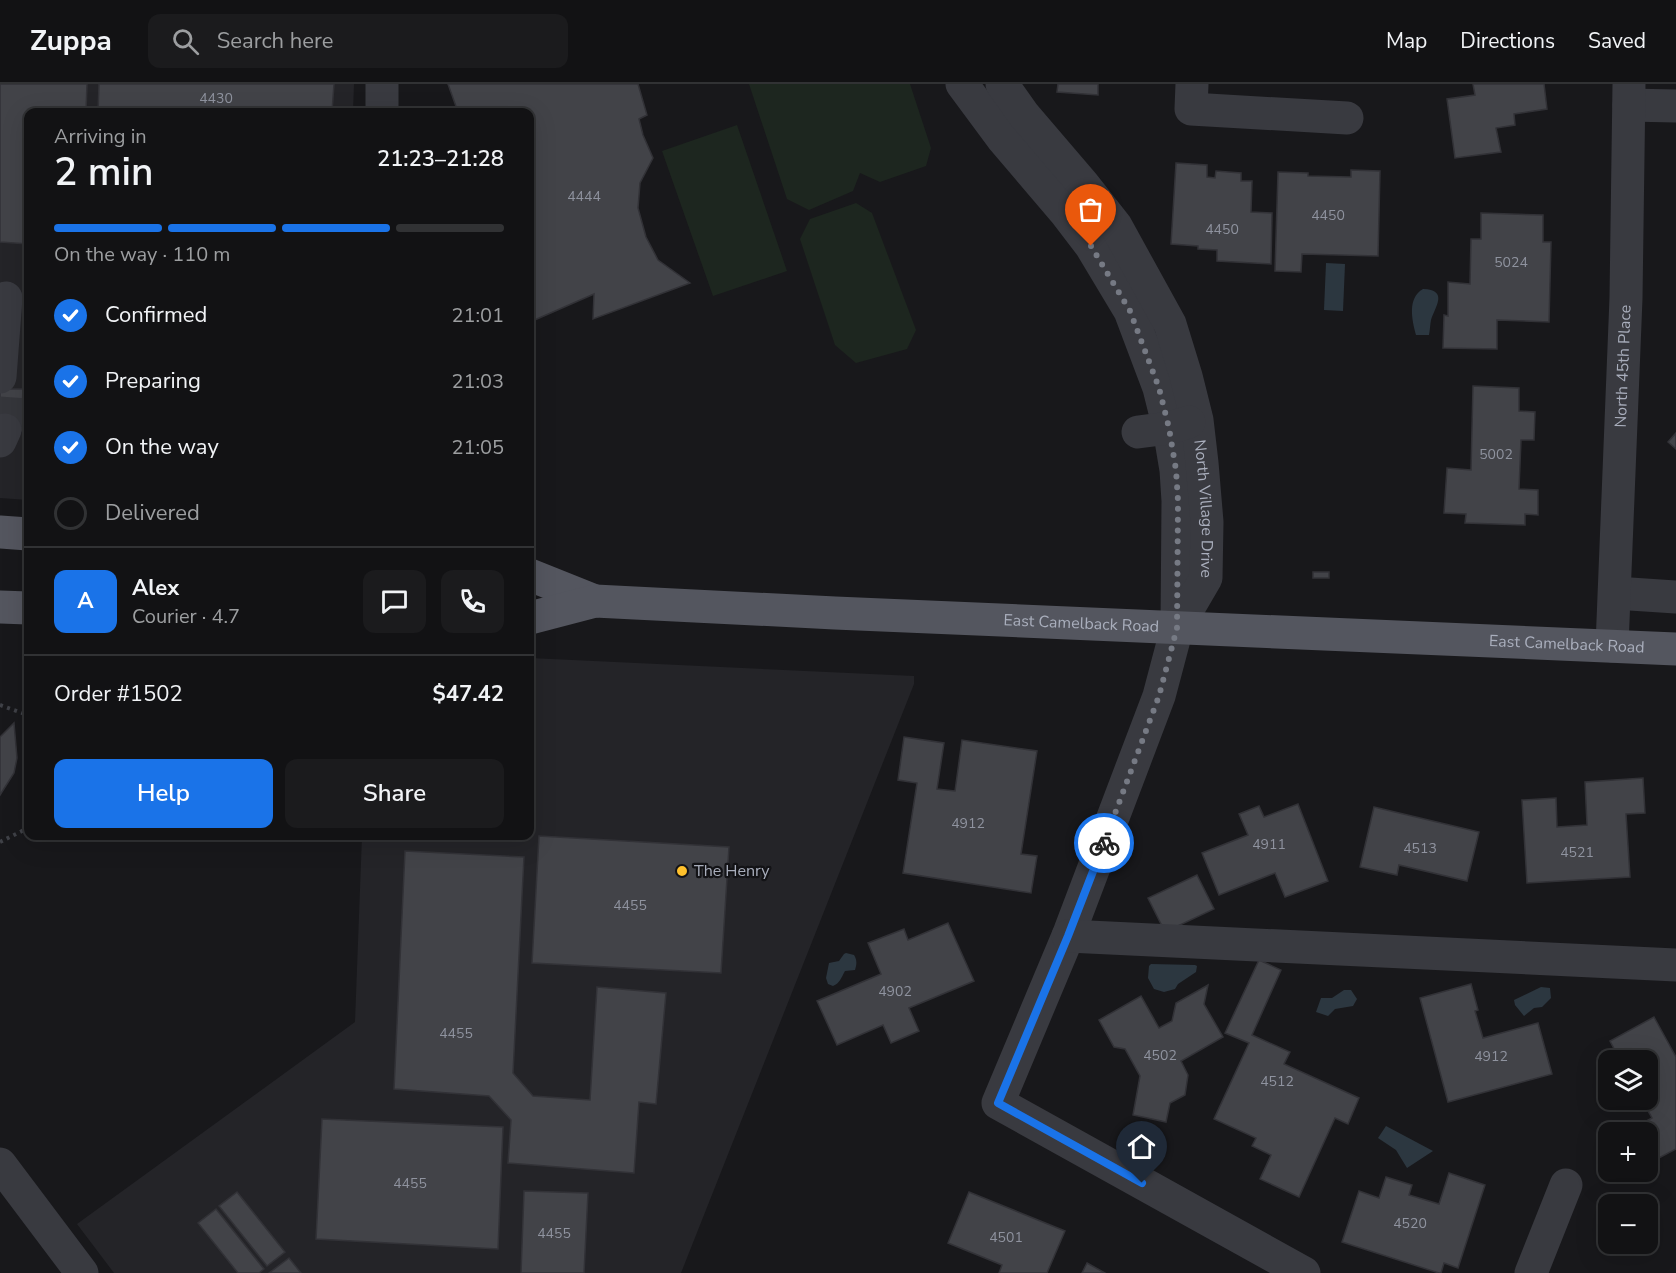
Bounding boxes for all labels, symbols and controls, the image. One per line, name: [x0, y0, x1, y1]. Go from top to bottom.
search box: [148, 14, 568, 68]
text: Zuppa: [30, 22, 112, 60]
icon: search: [169, 25, 202, 58]
text: Search here: [217, 26, 333, 56]
text: Map: [1386, 27, 1427, 55]
text: Directions: [1460, 27, 1555, 55]
text: Saved: [1588, 27, 1646, 55]
house number: 4430: [199, 89, 233, 108]
text: Arriving in: [54, 123, 147, 150]
text: 21:23–21:28: [377, 144, 504, 174]
text: 2 min: [54, 146, 153, 199]
pin: [1065, 184, 1116, 246]
house number: 4444: [567, 187, 601, 206]
icon: bag: [1074, 193, 1107, 226]
house number: 4450: [1311, 206, 1345, 225]
house number: 4450: [1205, 220, 1239, 239]
text: On the way · 110 m: [54, 241, 230, 268]
house number: 5024: [1494, 253, 1528, 272]
icon: check: [54, 299, 87, 332]
text: Confirmed: [105, 300, 207, 330]
text: 21:01: [451, 302, 504, 329]
street label: North 45th Place: [1610, 304, 1637, 428]
icon: check: [54, 365, 87, 398]
text: Preparing: [105, 366, 201, 396]
text: 21:03: [451, 368, 504, 395]
icon: check: [54, 431, 87, 464]
text: On the way: [105, 432, 219, 462]
text: 21:05: [451, 434, 504, 461]
street label: North Village Drive: [1188, 438, 1218, 578]
house number: 5002: [1479, 445, 1513, 464]
text: Delivered: [105, 498, 200, 528]
button: chat: [363, 570, 426, 633]
button: phone: [441, 570, 504, 633]
text: Alex: [132, 573, 179, 603]
text: A: [77, 586, 94, 616]
text: Courier · 4.7: [132, 603, 240, 630]
street label: East Camelback Road: [1003, 609, 1160, 638]
street label: East Camelback Road: [1489, 630, 1645, 659]
text: Order #1502: [54, 679, 183, 709]
text: $47.42: [433, 679, 504, 709]
button: Help: [54, 759, 273, 828]
button: Share: [285, 759, 504, 828]
courier: [1074, 813, 1134, 873]
house number: 4912: [951, 814, 985, 833]
icon: bike: [1088, 827, 1121, 860]
house number: 4911: [1252, 835, 1286, 854]
house number: 4513: [1403, 839, 1437, 858]
house number: 4521: [1560, 843, 1594, 862]
place label: The Henry: [694, 860, 770, 882]
marker: The Henry: [675, 864, 689, 878]
house number: 4455: [613, 896, 647, 915]
house number: 4902: [878, 982, 912, 1001]
house number: 4455: [439, 1024, 473, 1043]
house number: 4502: [1143, 1046, 1177, 1065]
house number: 4912: [1474, 1047, 1508, 1066]
map controls: [1598, 1050, 1658, 1254]
button: layers: [1598, 1050, 1658, 1110]
house number: 4512: [1260, 1072, 1294, 1091]
pin: [1116, 1121, 1167, 1183]
button: +: [1598, 1122, 1658, 1182]
icon: home: [1125, 1130, 1158, 1163]
house number: 4455: [393, 1174, 427, 1193]
button: −: [1598, 1194, 1658, 1254]
house number: 4520: [1393, 1214, 1427, 1233]
house number: 4455: [537, 1224, 571, 1243]
house number: 4501: [989, 1228, 1023, 1247]

